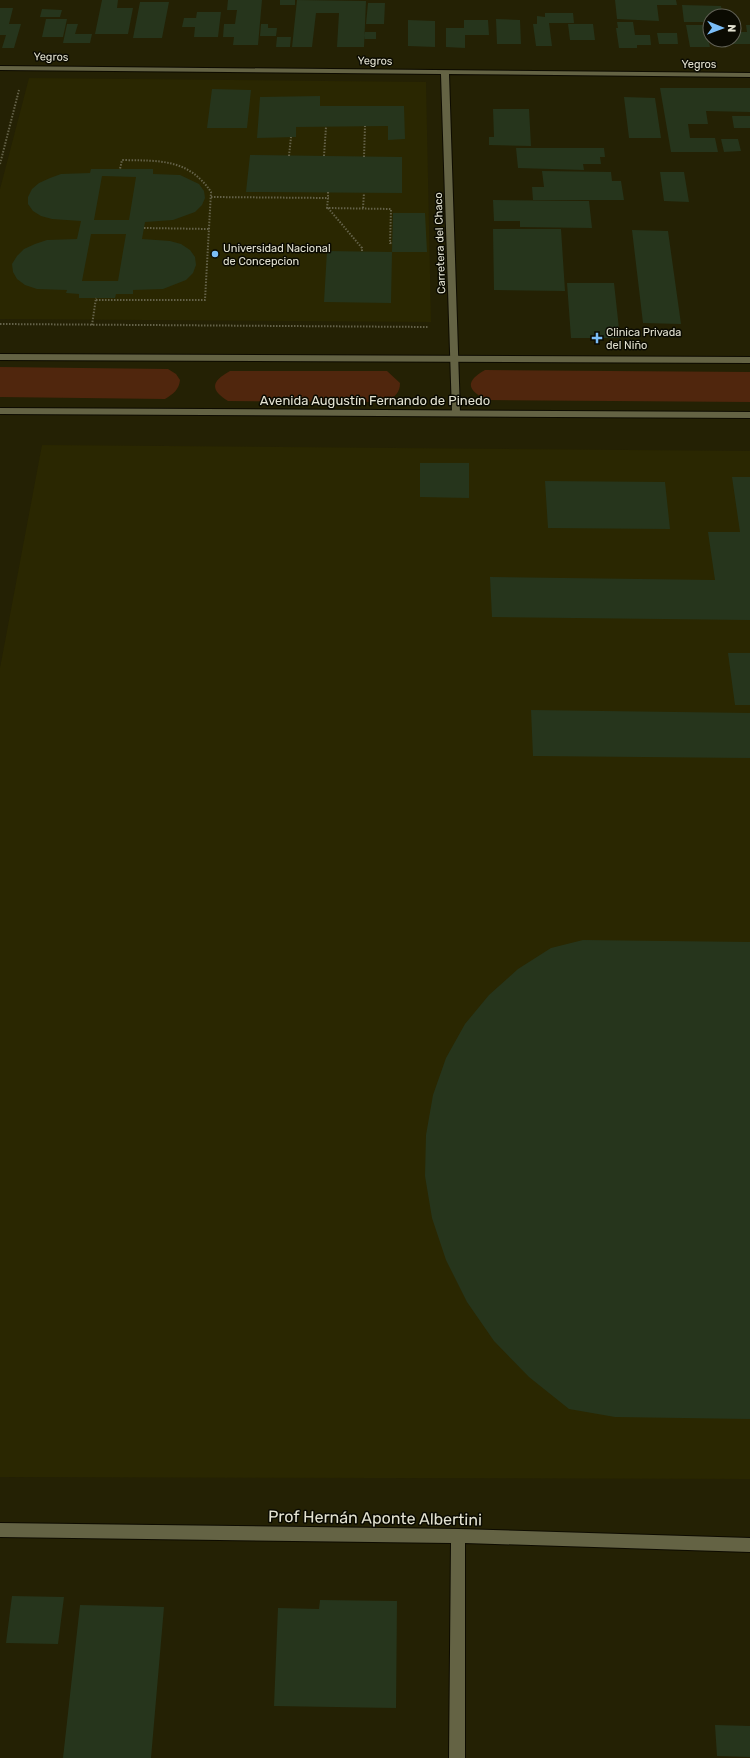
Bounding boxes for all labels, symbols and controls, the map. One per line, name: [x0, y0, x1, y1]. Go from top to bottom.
north arrow: [702, 8, 742, 48]
text: N: [725, 24, 738, 32]
street label: Yegros: [33, 50, 69, 64]
street label: Yegros: [357, 54, 393, 68]
street label: Yegros: [682, 58, 717, 71]
street label: Carretera del Chaco: [432, 192, 448, 294]
place label: Universidad Nacional de Concepcion: [223, 242, 331, 268]
marker: Universidad Nacional de Concepcion: [210, 249, 220, 259]
place label: Clinica Privada del Niño: [606, 326, 681, 352]
marker: Clinica Privada del Niño: [591, 332, 603, 344]
street label: Avenida Augustín Fernando de Pinedo: [260, 393, 490, 409]
street label: Prof Hernán Aponte Albertini: [268, 1507, 482, 1529]

